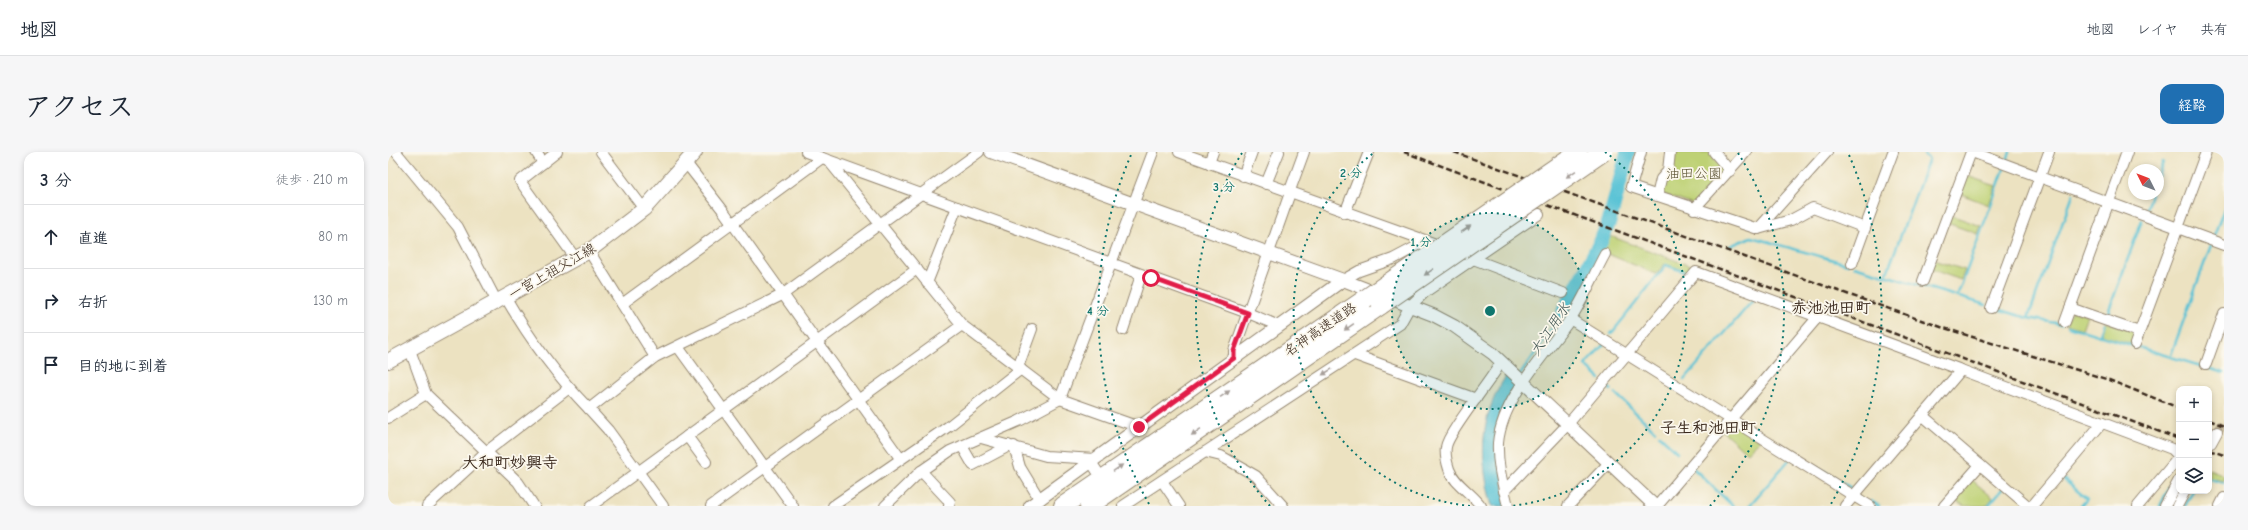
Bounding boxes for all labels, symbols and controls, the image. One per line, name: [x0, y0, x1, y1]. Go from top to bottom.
text: 地図: [20, 19, 58, 41]
text: 地図: [2087, 21, 2115, 38]
text: レイヤ: [2137, 21, 2178, 38]
text: 共有: [2200, 21, 2228, 38]
button: 経路: [2160, 84, 2224, 124]
text: アクセス: [24, 91, 134, 123]
north arrow: [2128, 164, 2164, 200]
park label: 油田公園: [1666, 165, 1722, 182]
text: 2 分: [1340, 166, 1362, 180]
one-way arrow: [1566, 170, 1577, 178]
text: 3 分: [40, 171, 71, 190]
text: 徒歩 · 210 m: [276, 172, 348, 187]
text: 3 分: [1213, 180, 1235, 194]
one-way arrow: [1461, 225, 1471, 233]
icon: ahead: [40, 226, 62, 248]
text: 直進: [78, 229, 108, 247]
text: 80 m: [318, 229, 348, 244]
text: 1 分: [1411, 235, 1432, 249]
street label: 一宮上祖父江線: [506, 240, 599, 303]
one-way arrow: [1424, 268, 1435, 276]
route start: [1142, 269, 1160, 287]
icon: right: [40, 290, 62, 312]
text: 右折: [78, 293, 108, 311]
text: 130 m: [313, 293, 348, 308]
street label: 名神高速道路: [1281, 299, 1360, 360]
water label: 大江用水: [1526, 299, 1574, 359]
district label: 赤池池田町: [1791, 299, 1871, 317]
text: 4 分: [1087, 304, 1109, 318]
centre of rings: [1483, 304, 1497, 318]
one-way arrow: [1344, 323, 1354, 331]
icon: arrive: [40, 354, 62, 376]
text: 目的地に到着: [78, 357, 168, 375]
one-way arrow: [1321, 369, 1333, 376]
map controls: [2176, 386, 2212, 494]
button: +: [2176, 386, 2212, 422]
one-way arrow: [1220, 390, 1231, 398]
route end: [1130, 418, 1148, 436]
district label: 子生和池田町: [1660, 419, 1756, 437]
button: −: [2176, 422, 2212, 458]
one-way arrow: [1191, 428, 1201, 436]
district label: 大和町妙興寺: [462, 454, 558, 472]
button: layers: [2176, 458, 2212, 494]
one-way arrow: [1113, 464, 1123, 472]

